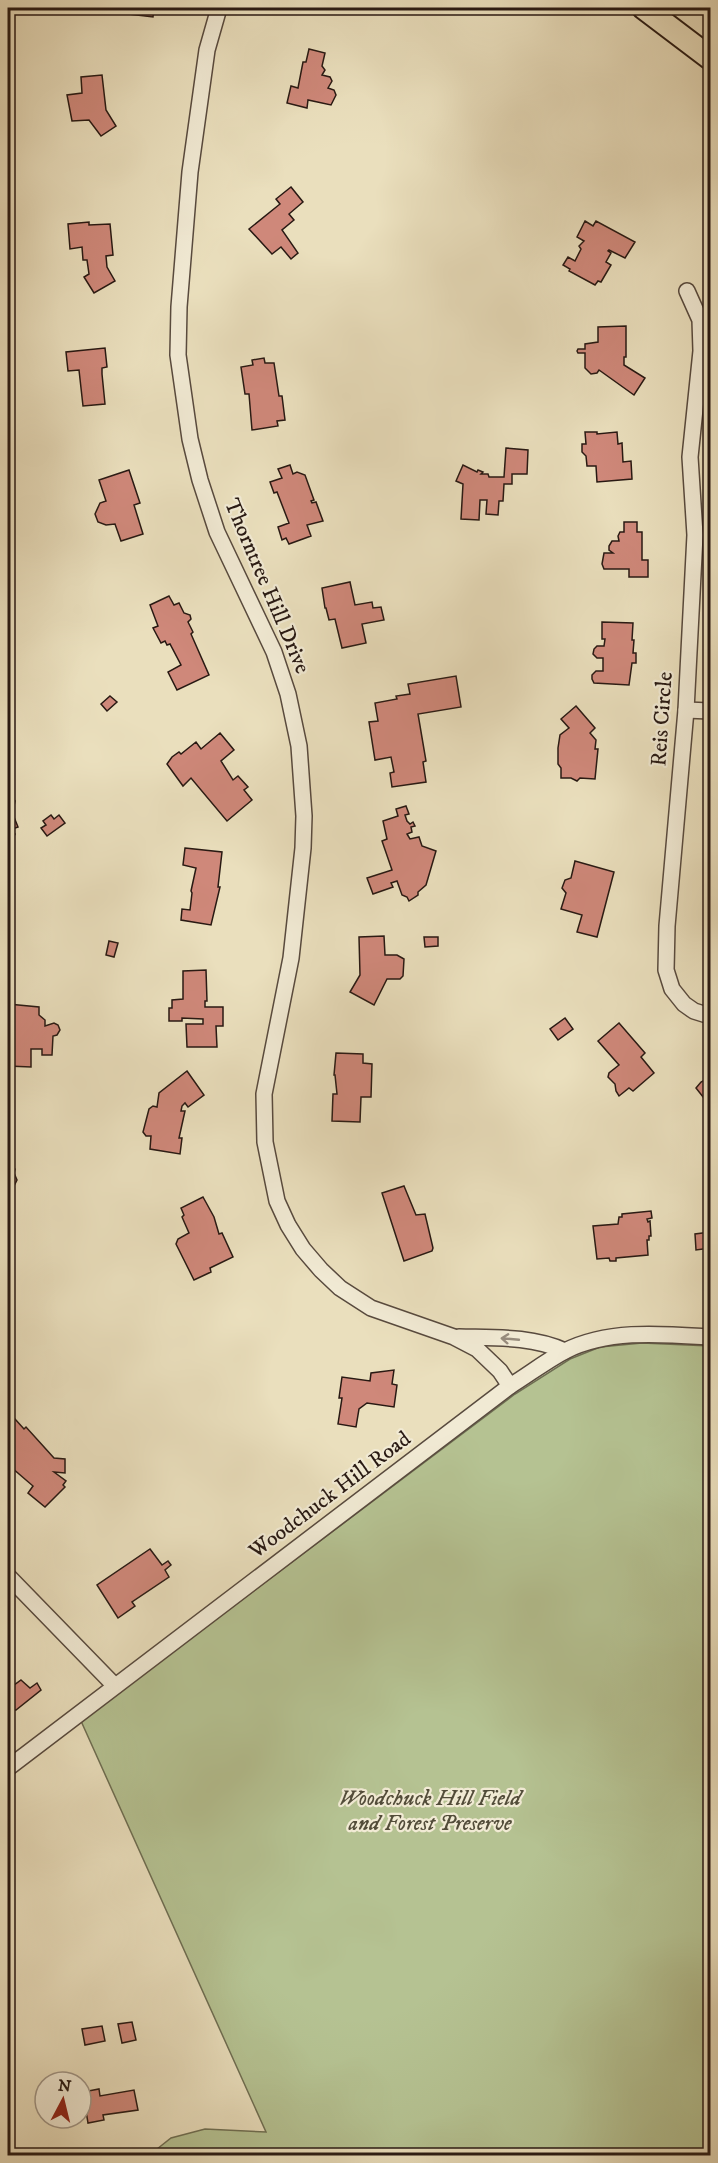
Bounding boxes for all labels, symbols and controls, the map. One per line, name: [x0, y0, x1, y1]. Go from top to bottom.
street label: Thorntree Hill Drive: [218, 494, 316, 678]
street label: Reis Circle: [645, 671, 679, 767]
one-way arrow: [501, 1333, 521, 1344]
street label: Woodchuck Hill Road: [243, 1425, 416, 1565]
park label: Woodchuck Hill Field and Forest Preserve: [339, 1785, 525, 1837]
north arrow: [33, 2070, 93, 2130]
text: N: [57, 2075, 72, 2097]

